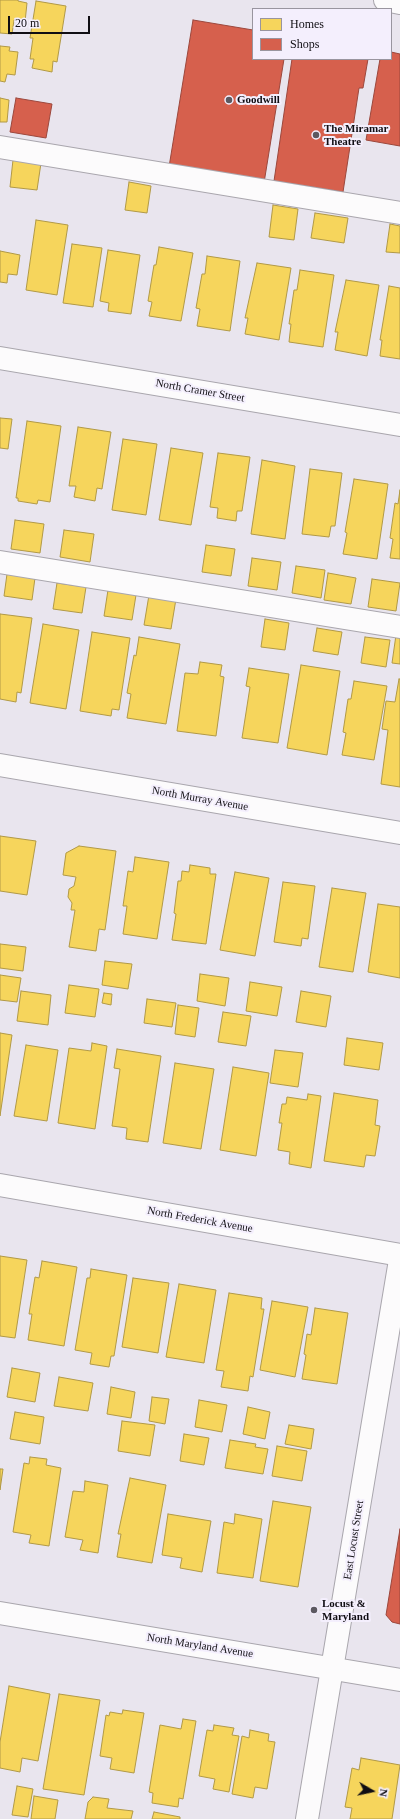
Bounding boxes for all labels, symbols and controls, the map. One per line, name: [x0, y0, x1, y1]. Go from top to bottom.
scale bar: [10, 8, 92, 34]
legend: [252, 8, 392, 60]
text: 20 m: [15, 16, 39, 30]
text: Homes: [290, 17, 324, 31]
text: Shops: [290, 37, 319, 51]
place label: Goodwill: [237, 93, 280, 107]
marker: Goodwill: [224, 95, 234, 105]
place label: The Miramar Theatre: [324, 122, 388, 148]
marker: The Miramar Theatre: [311, 130, 321, 140]
street label: North Cramer Street: [155, 377, 245, 405]
street label: North Murray Avenue: [151, 784, 249, 814]
street label: North Frederick Avenue: [146, 1204, 254, 1236]
street label: East Locust Street: [341, 1499, 367, 1581]
place label: Locust & Maryland: [322, 1597, 369, 1623]
marker: Locust & Maryland: [309, 1605, 319, 1615]
street label: North Maryland Avenue: [146, 1631, 254, 1661]
north arrow: [352, 1771, 392, 1811]
text: N: [377, 1788, 390, 1798]

